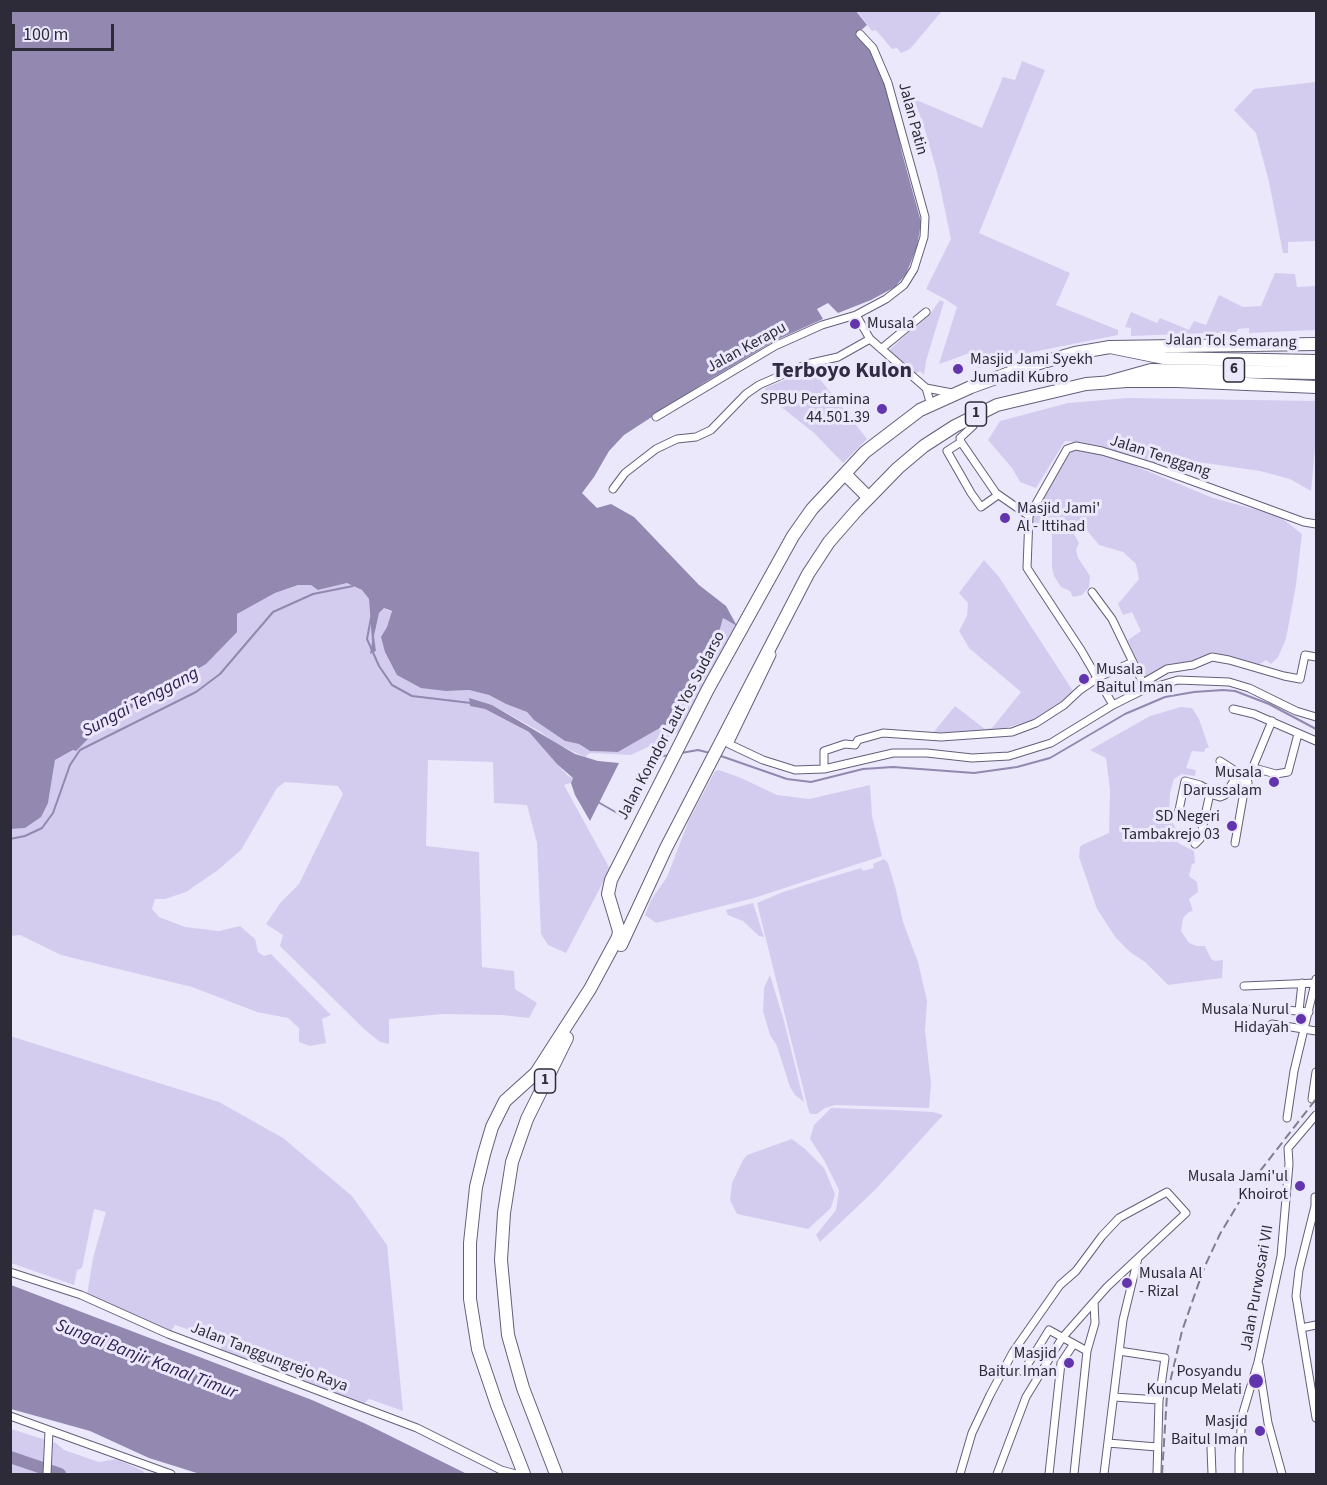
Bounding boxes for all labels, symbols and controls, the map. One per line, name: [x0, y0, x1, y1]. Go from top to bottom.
scale bar: [15, 12, 117, 50]
text: 100 m: [23, 22, 68, 47]
street label: Jalan Patin: [893, 81, 931, 157]
place label: Musala: [867, 314, 914, 334]
marker: Musala: [848, 317, 862, 331]
street label: Jalan Kerapu: [704, 318, 790, 378]
street label: Jalan Tol Semarang: [1165, 331, 1297, 353]
place label: Masjid Jami Syekh Jumadil Kubro: [970, 350, 1093, 388]
road number: 6: [1224, 358, 1244, 382]
district label: Terboyo Kulon: [772, 359, 912, 385]
marker: Masjid Jami Syekh Jumadil Kubro: [951, 362, 965, 376]
place label: SPBU Pertamina 44.501.39: [760, 390, 870, 428]
marker: SPBU Pertamina 44.501.39: [875, 402, 889, 416]
road number: 1: [966, 402, 986, 426]
street label: Jalan Tenggang: [1107, 432, 1213, 482]
place label: Masjid Jami' Al - Ittihad: [1017, 499, 1100, 537]
marker: Masjid Jami' Al - Ittihad: [998, 511, 1012, 525]
street label: Jalan Komdor Laut Yos Sudarso: [614, 628, 730, 824]
place label: Musala Baitul Iman: [1096, 660, 1173, 698]
water label: Sungai Tenggang: [79, 663, 203, 743]
marker: Musala Baitul Iman: [1077, 672, 1091, 686]
place label: Musala Darussalam: [1183, 763, 1262, 801]
marker: Musala Darussalam: [1267, 775, 1281, 789]
place label: SD Negeri Tambakrejo 03: [1122, 807, 1220, 845]
marker: SD Negeri Tambakrejo 03: [1225, 819, 1239, 833]
place label: Musala Nurul Hidayah: [1201, 1000, 1289, 1038]
marker: Musala Nurul Hidayah: [1294, 1012, 1308, 1026]
road number: 1: [534, 1069, 556, 1093]
place label: Musala Jami'ul Khoirot: [1188, 1167, 1288, 1205]
marker: Musala Jami'ul Khoirot: [1293, 1179, 1307, 1193]
street label: Jalan Purwosari VII: [1237, 1223, 1279, 1353]
place label: Musala Al - Rizal: [1139, 1264, 1202, 1302]
marker: Musala Al - Rizal: [1120, 1276, 1134, 1290]
water label: Sungai Banjir Kanal Timur: [52, 1315, 240, 1405]
street label: Jalan Tanggungrejo Raya: [188, 1319, 350, 1397]
place label: Masjid Baitur Iman: [978, 1344, 1057, 1382]
marker: Masjid Baitur Iman: [1062, 1356, 1076, 1370]
place label: Posyandu Kuncup Melati: [1147, 1362, 1242, 1400]
marker: Posyandu Kuncup Melati: [1247, 1372, 1265, 1390]
place label: Masjid Baitul Iman: [1171, 1412, 1248, 1450]
marker: Masjid Baitul Iman: [1253, 1424, 1267, 1438]

